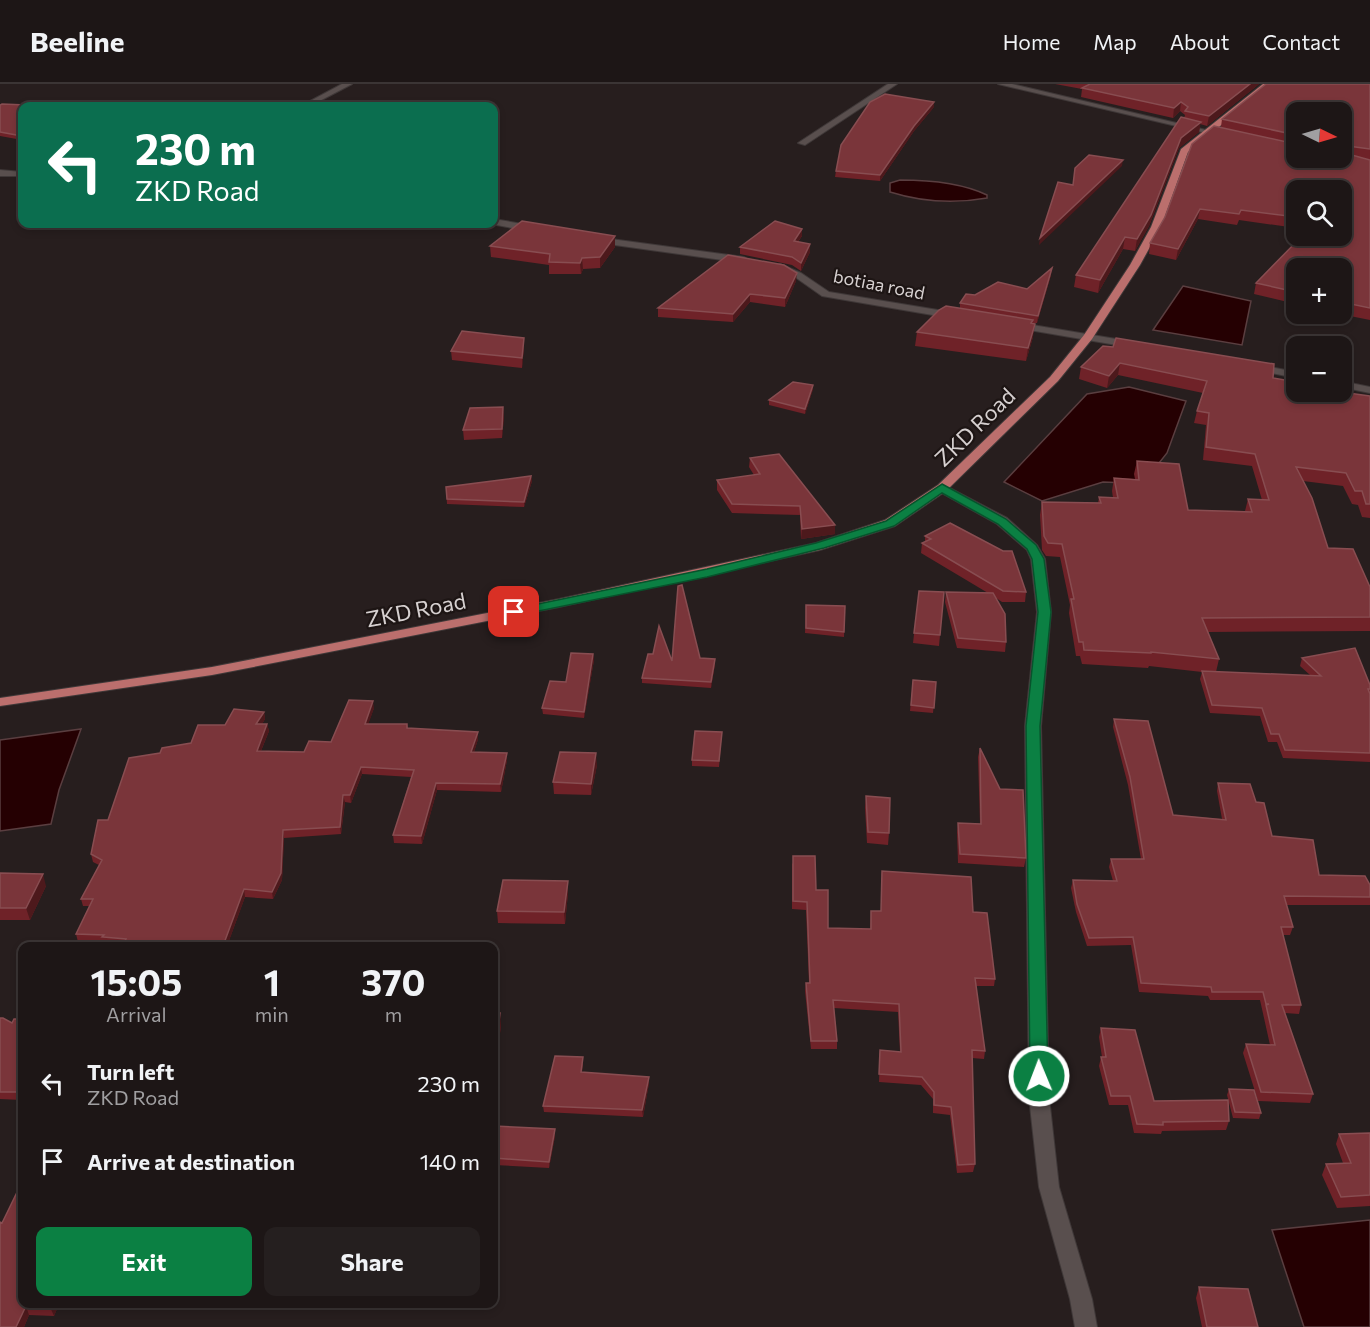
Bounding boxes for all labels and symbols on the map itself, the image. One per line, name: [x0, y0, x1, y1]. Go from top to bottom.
north arrow: [1286, 102, 1352, 168]
street label: botiaa road: [831, 264, 927, 304]
street label: ZKD Road: [929, 382, 1020, 472]
pin: [488, 586, 539, 637]
street label: ZKD Road: [364, 587, 468, 632]
position arrow: [1007, 1044, 1071, 1108]

